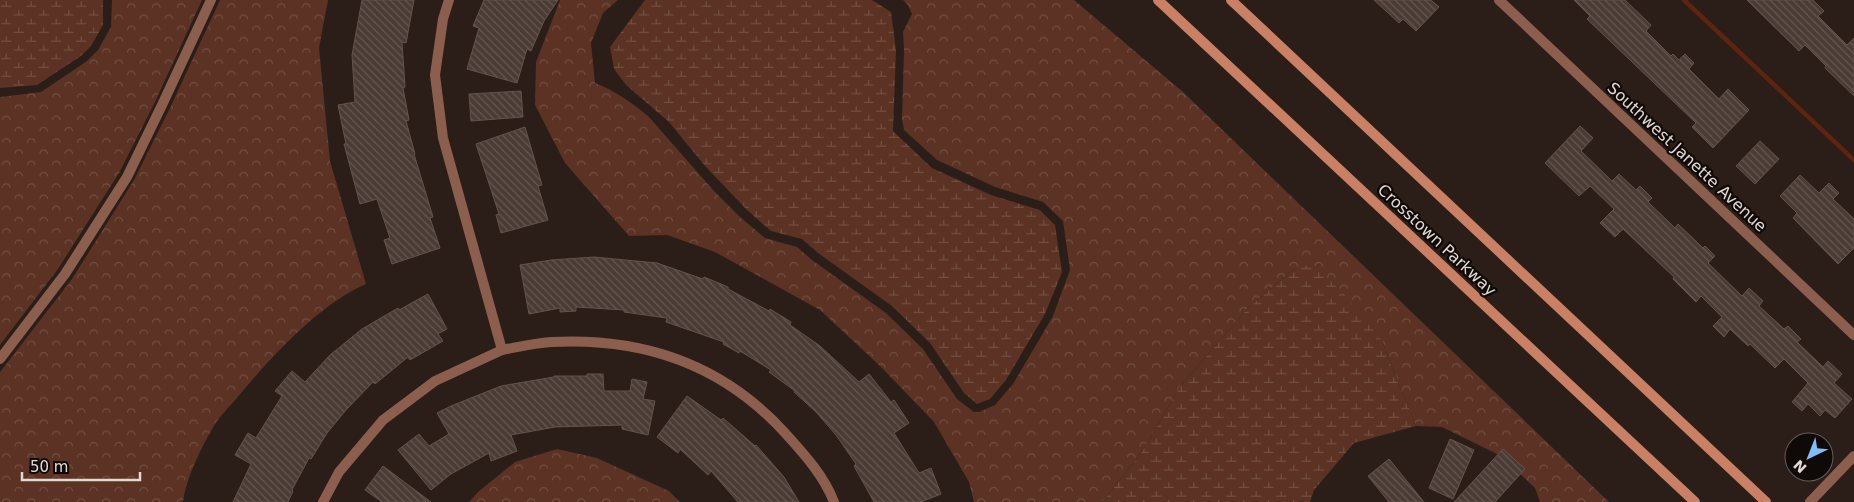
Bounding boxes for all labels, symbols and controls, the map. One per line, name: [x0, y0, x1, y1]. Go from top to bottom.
street label: Southwest Janette Avenue: [1604, 78, 1770, 236]
street label: Crosstown Parkway: [1374, 180, 1500, 300]
north arrow: [1784, 432, 1834, 482]
scale bar: [22, 450, 140, 482]
text: N: [1790, 457, 1810, 476]
text: 50 m: [30, 458, 68, 476]

